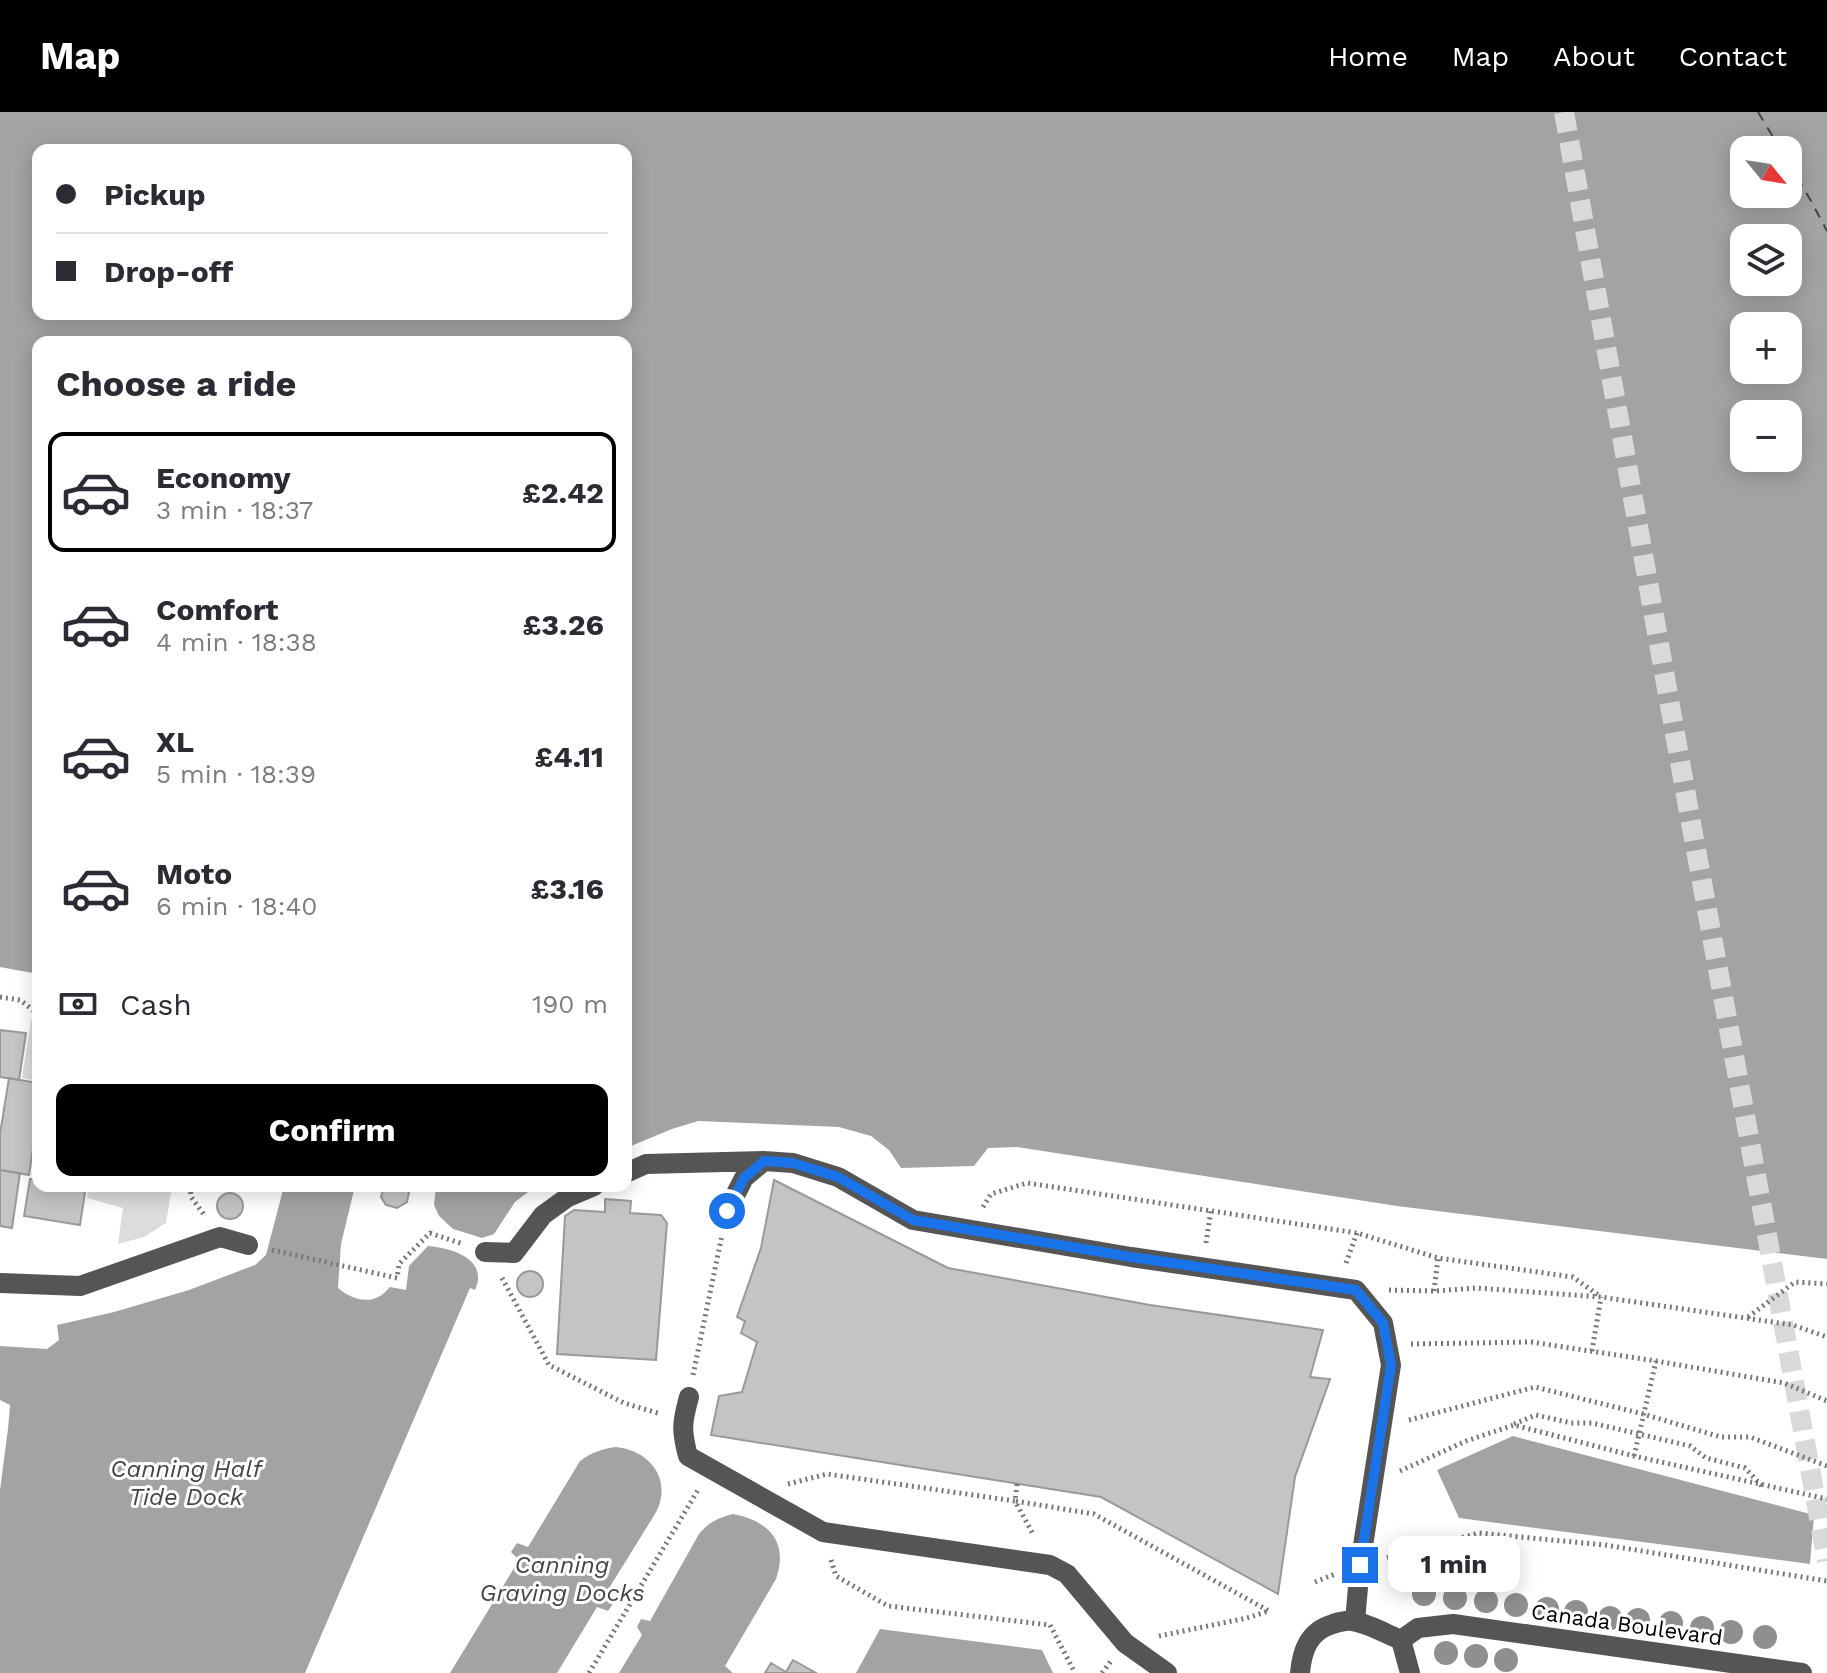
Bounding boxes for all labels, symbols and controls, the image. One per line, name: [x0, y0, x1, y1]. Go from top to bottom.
text: Map: [40, 34, 120, 78]
text: Home: [1328, 40, 1408, 73]
text: Map: [1452, 40, 1509, 73]
text: About: [1553, 40, 1635, 73]
text: Contact: [1679, 40, 1787, 73]
north arrow: [1730, 136, 1802, 208]
map controls: [1730, 136, 1802, 472]
text: Pickup: [104, 177, 206, 212]
button: layers: [1730, 224, 1802, 296]
text: Drop-off: [104, 254, 233, 289]
button: +: [1730, 312, 1802, 384]
text: Choose a ride: [56, 363, 296, 405]
button: −: [1730, 400, 1802, 472]
icon: car: [60, 456, 132, 528]
text: Economy: [156, 460, 291, 495]
text: £2.42: [522, 475, 604, 510]
text: 3 min · 18:37: [156, 495, 313, 525]
icon: car: [60, 588, 132, 660]
text: Comfort: [156, 592, 278, 627]
text: £3.26: [523, 607, 604, 642]
text: 4 min · 18:38: [156, 627, 317, 657]
icon: car: [60, 720, 132, 792]
text: XL: [156, 724, 194, 759]
text: £4.11: [535, 739, 604, 774]
text: 5 min · 18:39: [156, 759, 316, 789]
icon: car: [60, 852, 132, 924]
text: Moto: [156, 856, 232, 891]
text: £3.16: [531, 871, 604, 906]
text: 6 min · 18:40: [156, 891, 317, 921]
icon: cash: [56, 982, 100, 1026]
text: Cash: [120, 987, 192, 1022]
text: 190 m: [532, 989, 608, 1019]
button: Confirm: [56, 1084, 608, 1176]
route start: [709, 1193, 745, 1229]
water label: Canning Half Tide Dock: [110, 1455, 264, 1511]
callout: 1 min: [1388, 1537, 1520, 1593]
route end: [1342, 1547, 1378, 1583]
text: 1 min: [1421, 1549, 1487, 1579]
water label: Canning Graving Docks: [479, 1551, 645, 1607]
street label: Canada Boulevard: [1530, 1599, 1724, 1650]

